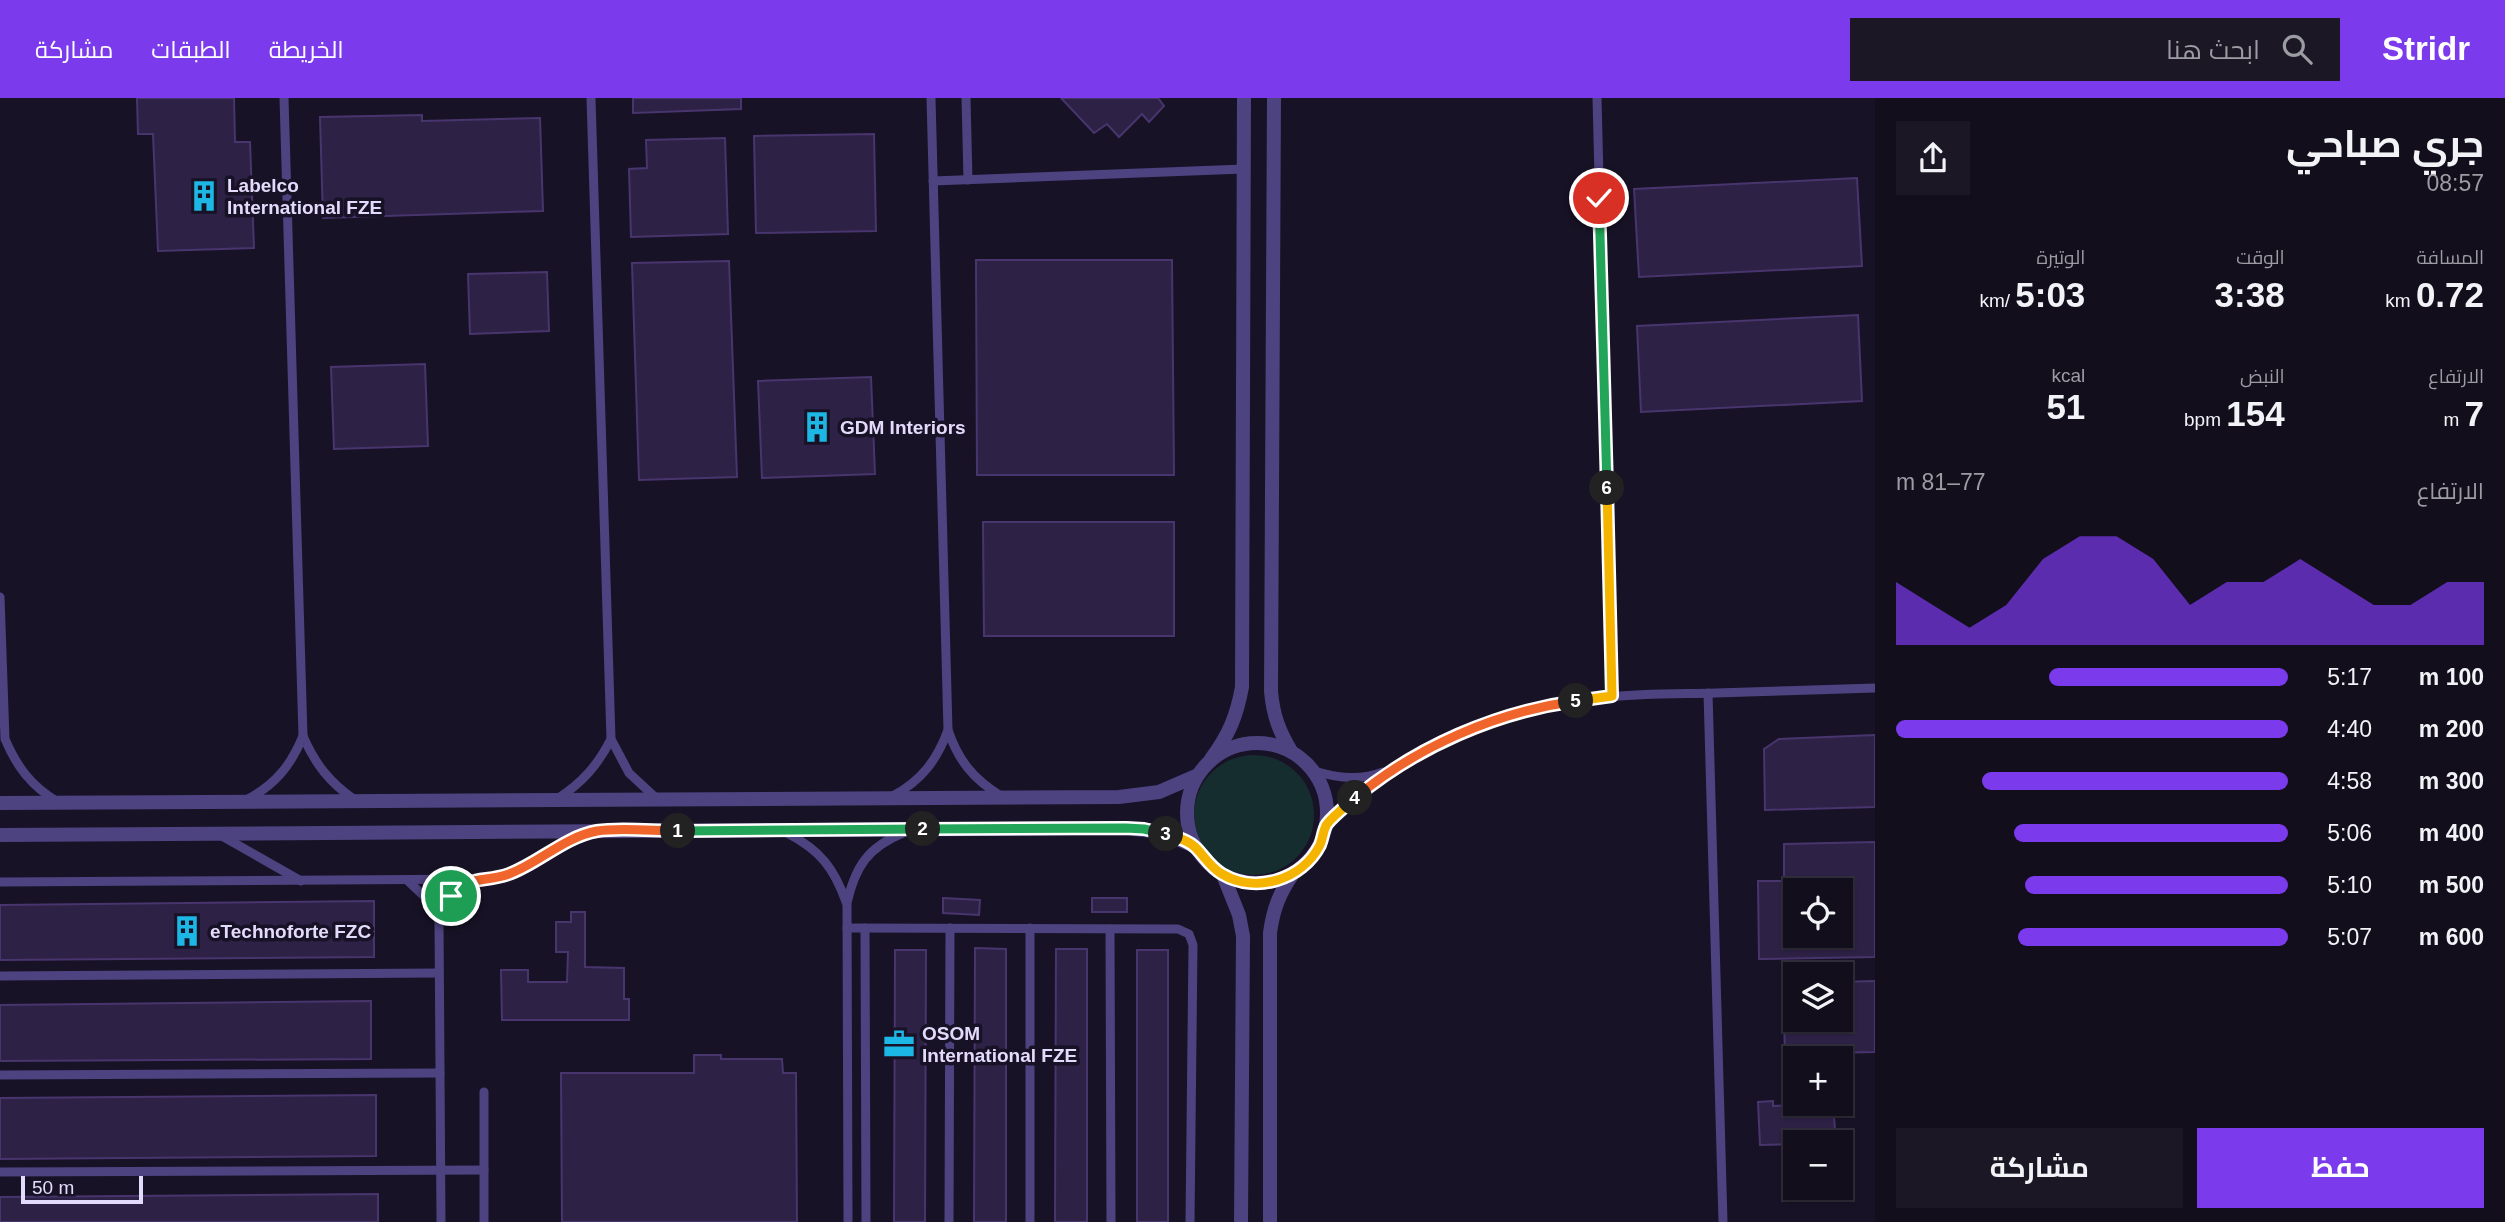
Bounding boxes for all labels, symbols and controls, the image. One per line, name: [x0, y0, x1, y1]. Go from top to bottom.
search box: [1850, 18, 2340, 81]
icon: search: [2278, 30, 2316, 68]
text: Stridr: [2382, 30, 2470, 67]
text: ابحث هنا: [2166, 35, 2260, 65]
text: مشاركة: [35, 36, 113, 63]
text: الطبقات: [151, 36, 231, 63]
text: الخريطة: [269, 36, 344, 63]
button: share: [1896, 121, 1970, 195]
text: جري صباحي: [2286, 123, 2484, 165]
pin: [1569, 168, 1629, 228]
text: 08:57: [2426, 170, 2484, 196]
place label: Labelco International FZE: [227, 175, 382, 218]
building icon: Labelco International FZE: [187, 179, 221, 213]
icon: check: [1580, 179, 1618, 217]
text: الوتيرة: [2037, 247, 2085, 268]
text: الوقت: [2236, 247, 2285, 268]
text: المسافة: [2416, 247, 2484, 268]
text: 5:03: [2015, 275, 2085, 314]
text: 3:38: [2215, 275, 2285, 314]
text: 0.72: [2416, 275, 2484, 314]
text: /km: [1979, 290, 2015, 311]
text: km: [2385, 290, 2416, 311]
text: kcal: [2052, 365, 2085, 386]
text: النبض: [2240, 366, 2285, 387]
text: الارتفاع: [2428, 366, 2484, 387]
text: 51: [2046, 387, 2085, 426]
text: 154: [2226, 394, 2285, 433]
text: 7: [2465, 394, 2484, 433]
text: bpm: [2184, 409, 2226, 430]
text: m: [2443, 409, 2465, 430]
building icon: GDM Interiors: [800, 410, 834, 444]
place label: GDM Interiors: [840, 417, 966, 438]
text: 77–81 m: [1896, 469, 1986, 495]
pin: 6: [1590, 470, 1624, 506]
text: 6: [1601, 477, 1612, 498]
text: الارتفاع: [2417, 478, 2484, 504]
text: 5:17: [2327, 664, 2372, 690]
text: 100 m: [2419, 664, 2484, 690]
pin: 5: [1558, 684, 1594, 718]
text: 5: [1570, 690, 1581, 711]
text: 4:40: [2327, 716, 2372, 742]
text: 200 m: [2419, 716, 2484, 742]
text: 4:58: [2327, 768, 2372, 794]
text: 300 m: [2419, 768, 2484, 794]
pin: 4: [1338, 780, 1372, 816]
text: 4: [1349, 787, 1360, 808]
pin: 2: [906, 812, 940, 846]
pin: 1: [660, 814, 696, 848]
pin: 3: [1148, 816, 1184, 852]
text: 2: [917, 818, 928, 839]
text: 1: [672, 820, 683, 841]
text: 5:06: [2327, 820, 2372, 846]
text: 400 m: [2419, 820, 2484, 846]
text: 3: [1160, 823, 1171, 844]
pin: [421, 866, 481, 926]
text: 5:10: [2327, 872, 2372, 898]
text: 500 m: [2419, 872, 2484, 898]
icon: arrive: [432, 877, 470, 915]
map controls: [1783, 878, 1853, 1200]
button: locate: [1783, 878, 1853, 948]
building icon: eTechnoforte FZC: [170, 914, 204, 948]
place label: eTechnoforte FZC: [210, 921, 371, 942]
text: 5:07: [2327, 924, 2372, 950]
text: 600 m: [2419, 924, 2484, 950]
button: layers: [1783, 962, 1853, 1032]
place label: OSOM International FZE: [922, 1023, 1077, 1066]
office icon: OSOM International FZE: [882, 1027, 916, 1061]
button: +: [1783, 1046, 1853, 1116]
button: مشاركة: [1896, 1128, 2183, 1208]
button: حفظ: [2197, 1128, 2484, 1208]
button: −: [1783, 1130, 1853, 1200]
scale bar: [21, 1173, 144, 1205]
text: 50 m: [32, 1177, 74, 1198]

